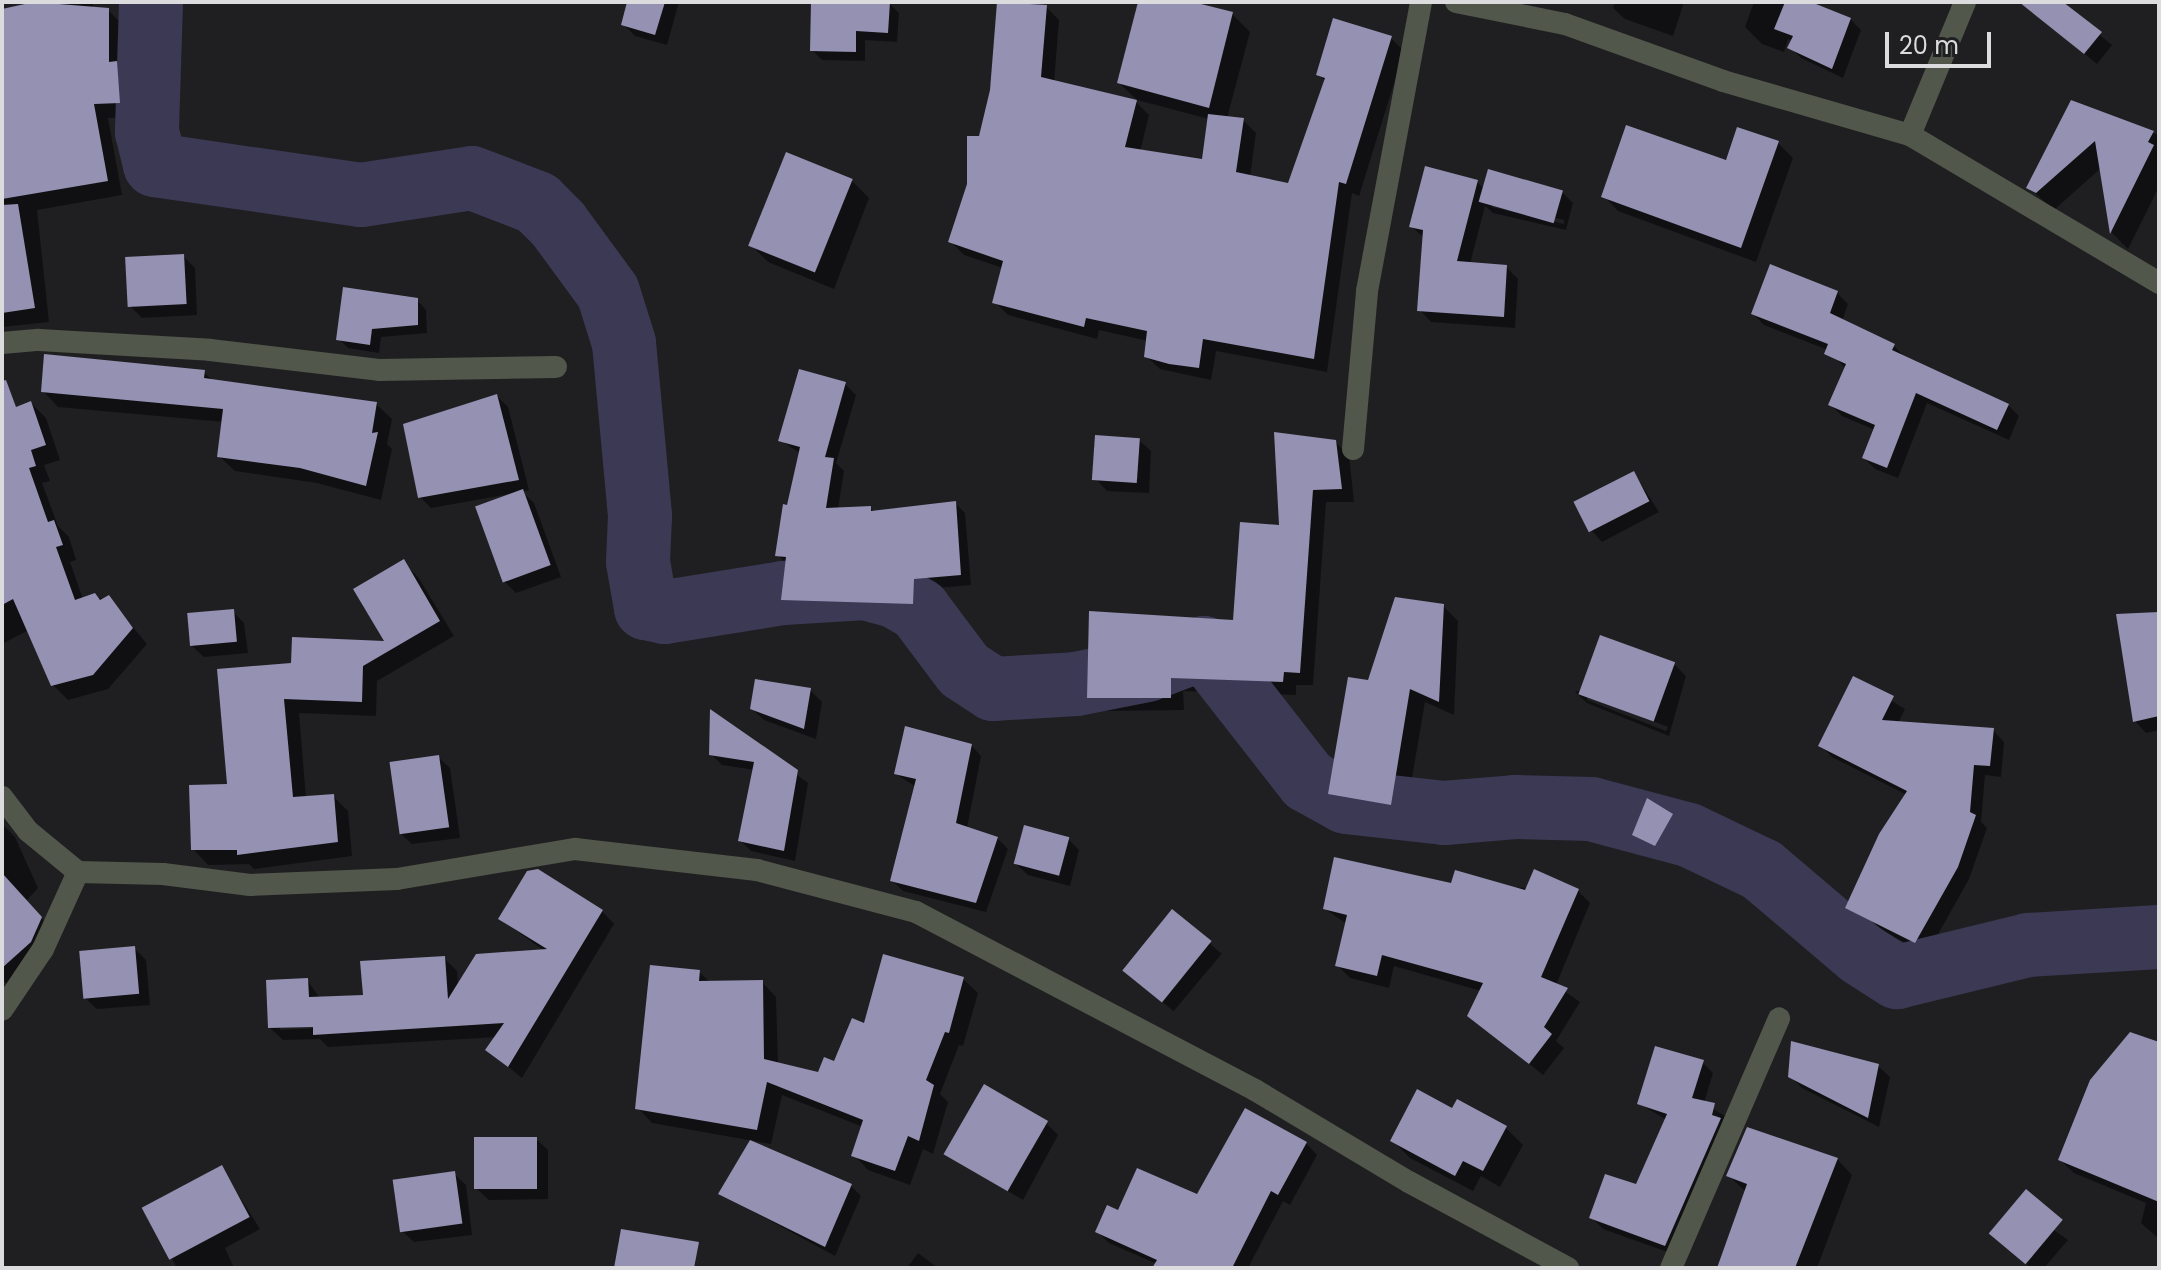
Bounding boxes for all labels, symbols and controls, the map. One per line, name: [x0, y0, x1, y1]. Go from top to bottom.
scale bar: [1889, 16, 1995, 66]
text: 20 m: [1899, 29, 1959, 62]

